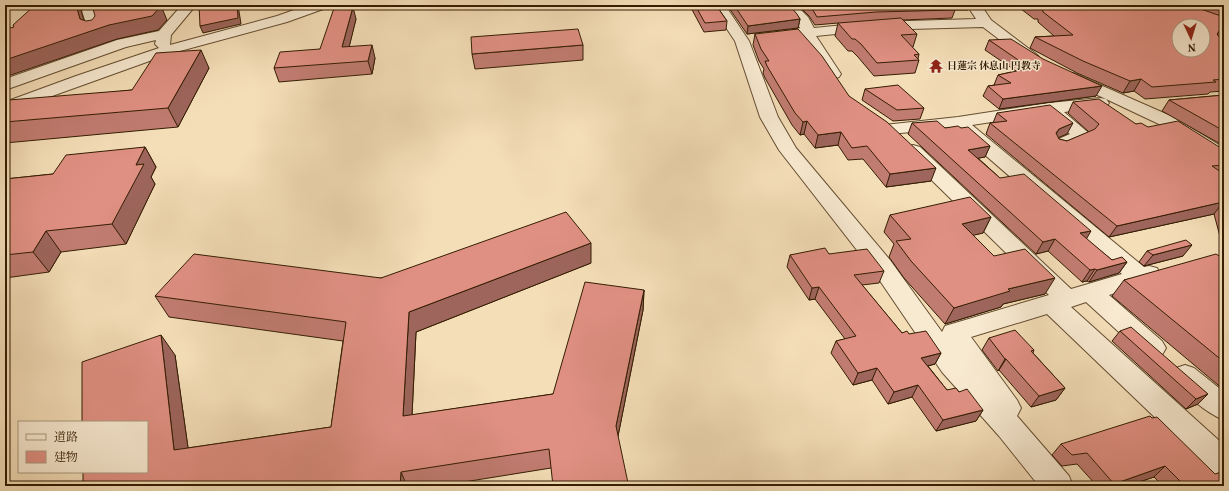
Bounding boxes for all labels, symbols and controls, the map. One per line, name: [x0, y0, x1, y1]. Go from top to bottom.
north arrow: [1171, 18, 1211, 58]
text: N: [1187, 39, 1196, 54]
temple icon: 日蓮宗 休息山 円教寺: [928, 58, 944, 74]
place label: 日蓮宗 休息山 円教寺: [947, 59, 1041, 73]
legend: [18, 421, 148, 473]
text: 道路: [54, 430, 78, 446]
text: 建物: [54, 450, 78, 466]

